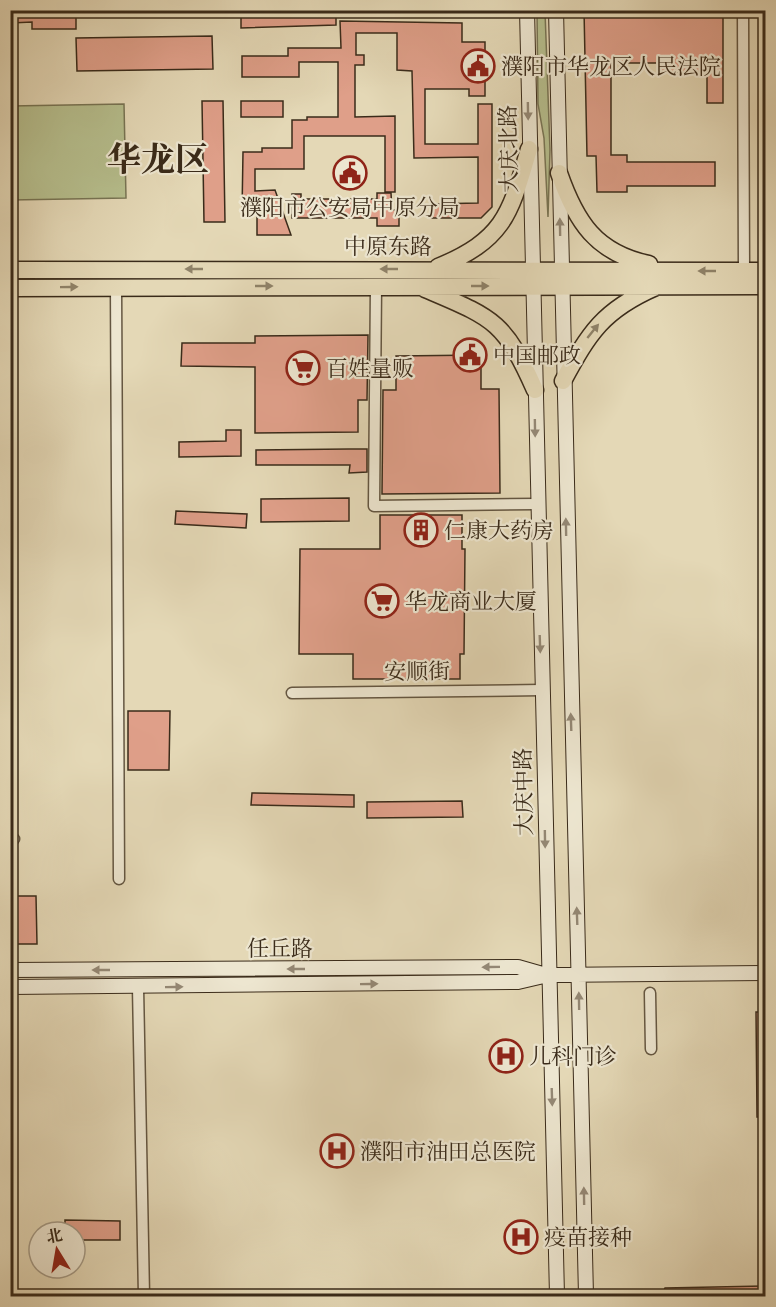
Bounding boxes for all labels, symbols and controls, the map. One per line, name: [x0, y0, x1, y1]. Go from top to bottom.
public building icon: 濮阳市华龙区人民法院: [460, 48, 496, 84]
place label: 濮阳市华龙区人民法院: [501, 53, 721, 81]
one-way arrow: [524, 101, 533, 120]
street label: 大庆北路: [494, 105, 524, 193]
district label: 华龙区: [107, 139, 209, 182]
public building icon: 濮阳市公安局中原分局: [332, 155, 368, 191]
place label: 濮阳市公安局中原分局: [240, 194, 460, 222]
one-way arrow: [555, 218, 565, 237]
street label: 中原东路: [344, 233, 432, 261]
one-way arrow: [185, 264, 204, 274]
one-way arrow: [380, 264, 399, 274]
one-way arrow: [698, 266, 717, 276]
one-way arrow: [254, 281, 273, 291]
one-way arrow: [470, 281, 489, 291]
one-way arrow: [59, 282, 78, 292]
one-way arrow: [586, 324, 599, 339]
public building icon: 中国邮政: [452, 337, 488, 373]
place label: 中国邮政: [493, 342, 581, 370]
supermarket icon: 百姓量贩: [285, 350, 321, 386]
place label: 百姓量贩: [326, 355, 414, 383]
one-way arrow: [531, 419, 540, 438]
building icon: 仁康大药房: [403, 512, 439, 548]
place label: 仁康大药房: [444, 517, 554, 545]
one-way arrow: [562, 517, 571, 536]
supermarket icon: 华龙商业大厦: [364, 583, 400, 619]
place label: 华龙商业大厦: [405, 588, 537, 616]
one-way arrow: [536, 635, 545, 654]
street label: 安顺街: [384, 657, 450, 687]
one-way arrow: [567, 712, 576, 731]
street label: 大庆中路: [509, 748, 539, 836]
one-way arrow: [540, 830, 550, 849]
one-way arrow: [572, 907, 581, 926]
street label: 任丘路: [247, 935, 313, 963]
one-way arrow: [482, 962, 501, 972]
one-way arrow: [287, 964, 306, 974]
one-way arrow: [92, 965, 111, 975]
one-way arrow: [359, 979, 378, 989]
one-way arrow: [164, 982, 183, 991]
one-way arrow: [574, 992, 583, 1011]
hospital icon: 儿科门诊: [488, 1038, 524, 1074]
place label: 儿科门诊: [529, 1043, 617, 1071]
one-way arrow: [547, 1088, 556, 1107]
hospital icon: 濮阳市油田总医院: [319, 1133, 355, 1169]
place label: 濮阳市油田总医院: [360, 1138, 536, 1166]
one-way arrow: [579, 1187, 588, 1206]
hospital icon: 疫苗接种: [503, 1219, 539, 1255]
north arrow: [27, 1220, 87, 1280]
place label: 疫苗接种: [544, 1224, 632, 1252]
text: 北: [45, 1225, 64, 1248]

